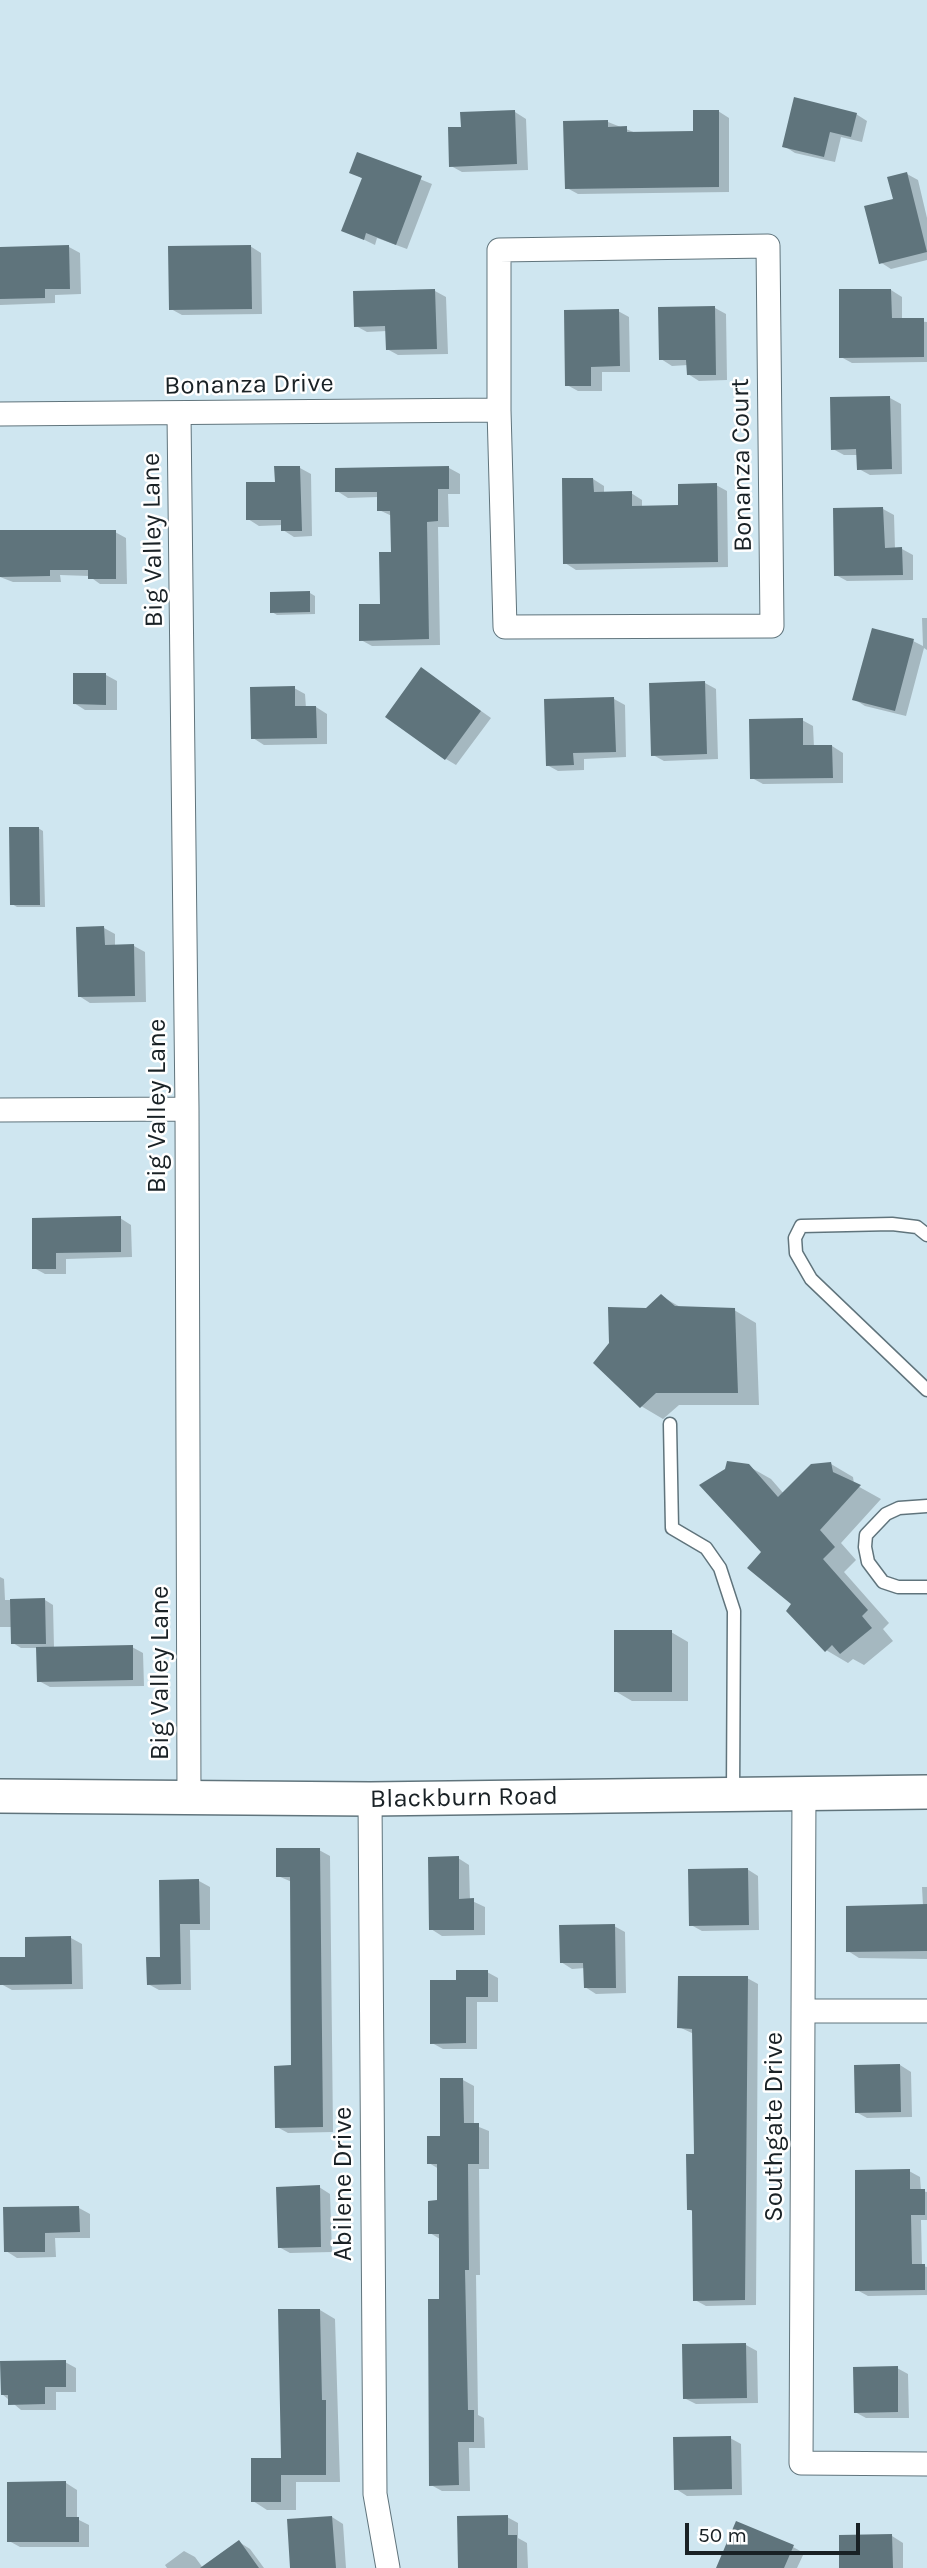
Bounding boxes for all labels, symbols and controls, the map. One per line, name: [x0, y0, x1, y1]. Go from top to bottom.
street label: Bonanza Drive: [164, 368, 334, 402]
street label: Bonanza Court: [725, 378, 759, 552]
street label: Big Valley Lane: [136, 452, 170, 628]
street label: Big Valley Lane: [142, 1019, 174, 1193]
street label: Big Valley Lane: [145, 1586, 177, 1760]
street label: Blackburn Road: [370, 1781, 558, 1815]
street label: Southgate Drive: [759, 2032, 791, 2222]
street label: Abilene Drive: [328, 2107, 360, 2261]
scale bar: [689, 2508, 864, 2552]
text: 50 m: [698, 2523, 747, 2547]

